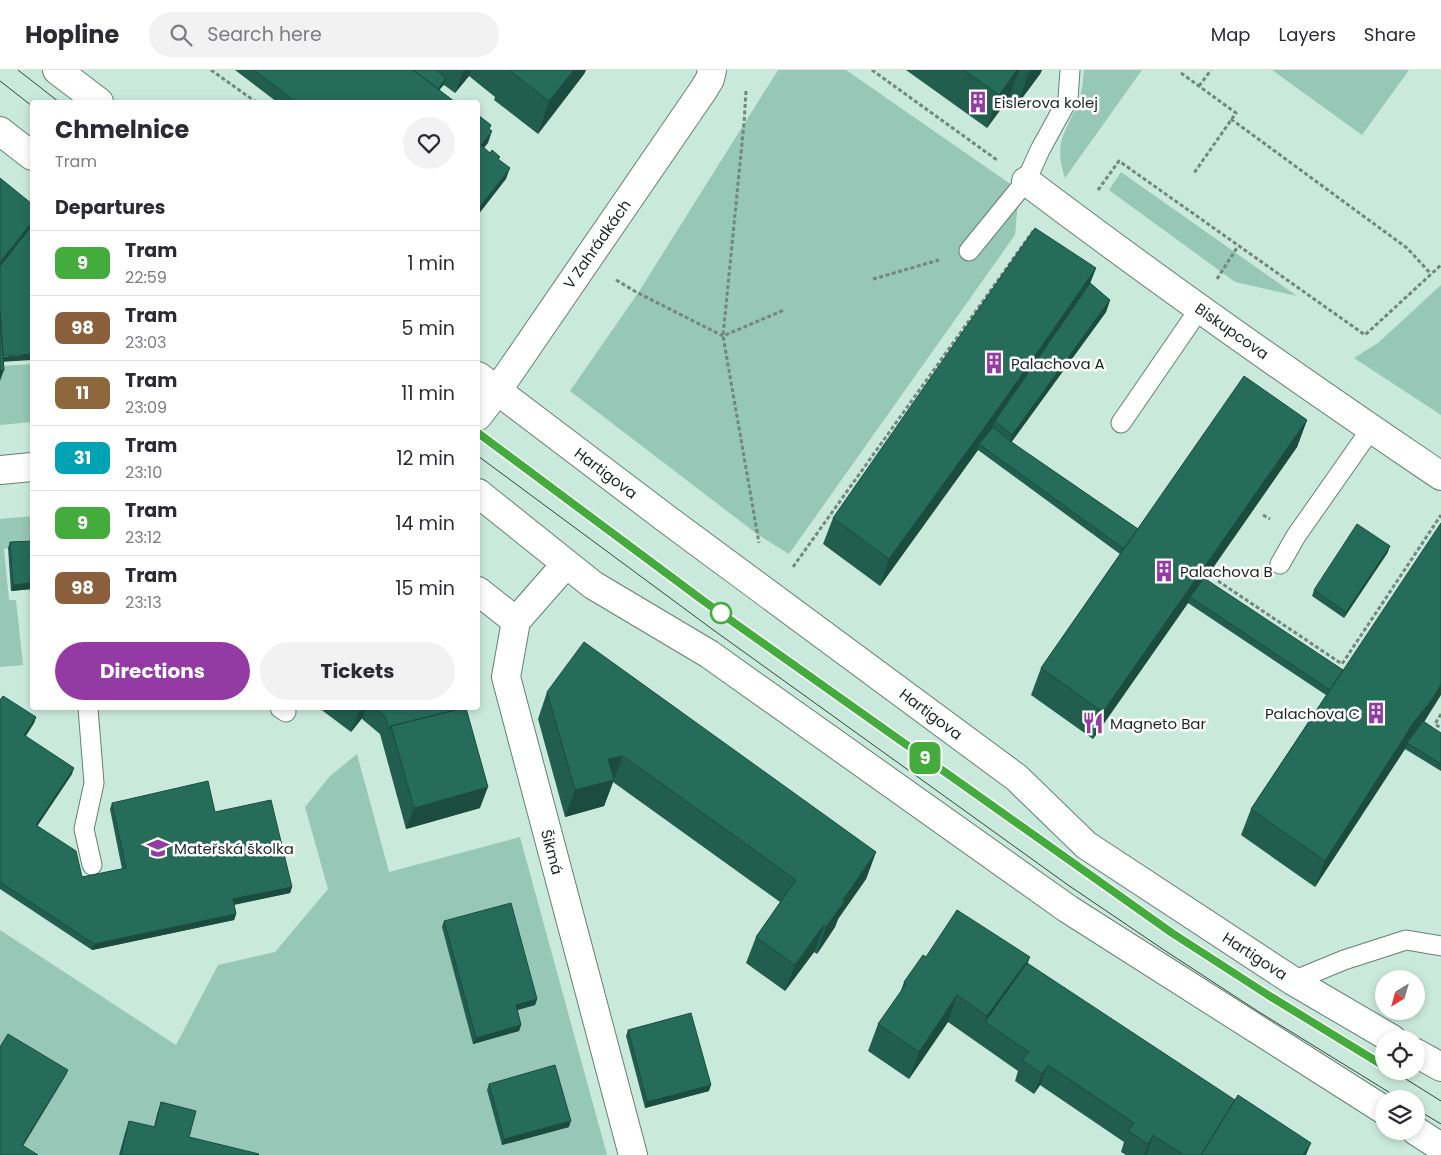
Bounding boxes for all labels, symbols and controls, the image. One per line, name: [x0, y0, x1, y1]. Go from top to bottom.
search box: [149, 12, 499, 57]
text: Hopline: [25, 18, 119, 51]
icon: search: [167, 21, 195, 49]
text: Search here: [207, 21, 322, 48]
text: Map: [1211, 22, 1251, 47]
text: Layers: [1279, 22, 1336, 47]
text: Share: [1364, 22, 1416, 47]
building icon: Eislerova kolej: [965, 89, 991, 115]
place label: Eislerova kolej: [994, 92, 1098, 113]
text: Chmelnice: [55, 113, 189, 146]
button: heart: [403, 117, 455, 169]
text: Tram: [55, 150, 97, 173]
text: Departures: [55, 194, 165, 221]
street label: V Zahrádkách: [558, 195, 636, 293]
text: Tram: [125, 237, 177, 264]
text: 9: [77, 250, 88, 275]
text: 1 min: [407, 250, 455, 277]
text: 22:59: [125, 266, 167, 289]
street label: Biskupcova: [1191, 298, 1273, 364]
text: Tram: [125, 302, 177, 329]
text: 98: [71, 315, 94, 340]
text: 5 min: [402, 315, 455, 342]
text: 23:03: [125, 331, 167, 354]
building icon: Palachova A: [981, 350, 1007, 376]
place label: Palachova A: [1011, 353, 1105, 374]
text: Tram: [125, 367, 177, 394]
text: 11: [76, 380, 89, 405]
text: 11 min: [401, 380, 455, 407]
text: 23:09: [125, 396, 167, 419]
text: Tram: [125, 432, 177, 459]
street label: Hartigova: [570, 442, 642, 504]
text: 31: [74, 445, 91, 470]
text: 12 min: [397, 445, 455, 472]
text: 23:10: [125, 461, 162, 484]
text: Tram: [125, 497, 177, 524]
text: 9: [77, 510, 88, 535]
text: 14 min: [395, 510, 455, 537]
text: 23:12: [125, 526, 161, 549]
building icon: Palachova B: [1151, 558, 1177, 584]
place label: Palachova B: [1180, 561, 1273, 582]
text: Tram: [125, 562, 177, 589]
text: 98: [71, 575, 94, 600]
text: 15 min: [396, 575, 455, 602]
text: 23:13: [125, 591, 162, 614]
unlabelled marker: [710, 602, 732, 624]
button: Directions: [55, 642, 250, 700]
button: Tickets: [260, 642, 455, 700]
street label: Hartigova: [895, 683, 967, 745]
building icon: Palachova C: [1363, 700, 1389, 726]
place label: Palachova C: [1265, 703, 1360, 724]
restaurant icon: Magneto Bar: [1080, 710, 1106, 736]
place label: Magneto Bar: [1110, 713, 1206, 734]
line badge: 9: [909, 742, 941, 774]
text: 9: [919, 745, 931, 770]
street label: Šikmá: [536, 827, 568, 877]
school or university icon: Mateřská školka: [145, 835, 171, 861]
place label: Mateřská školka: [174, 838, 294, 859]
street label: Hartigova: [1218, 927, 1292, 985]
north arrow: [1375, 970, 1425, 1020]
map controls: [1375, 970, 1425, 1140]
button: locate: [1375, 1030, 1425, 1080]
button: layers: [1375, 1090, 1425, 1140]

